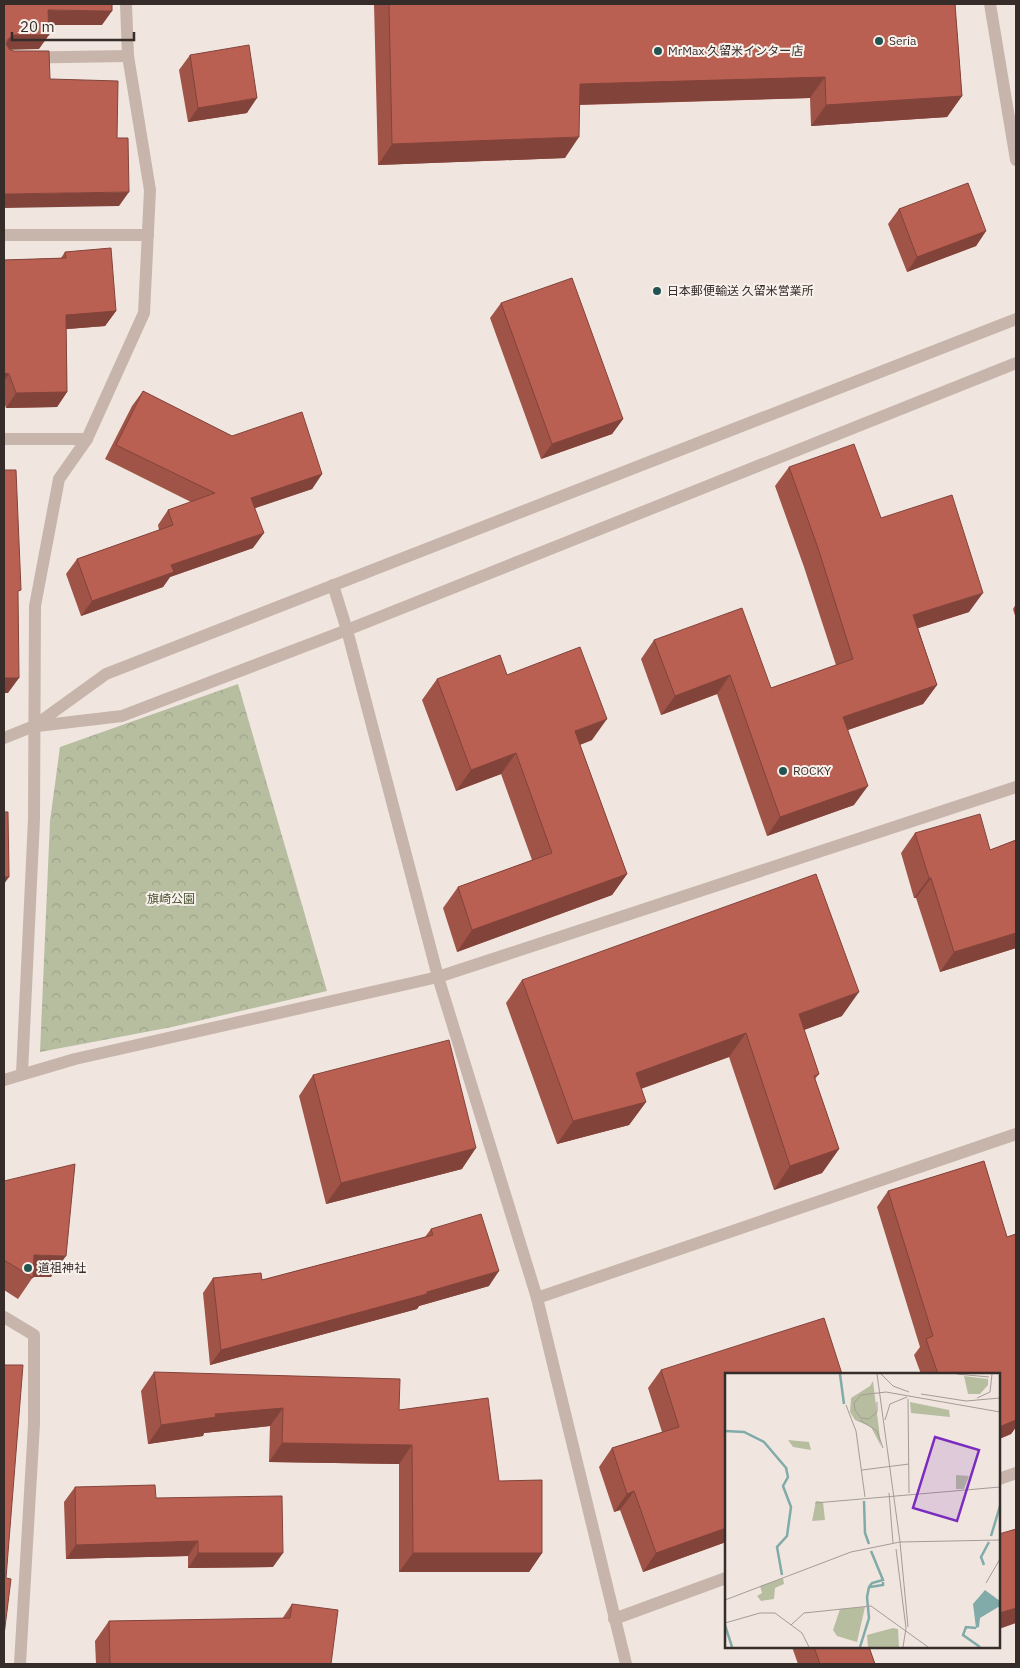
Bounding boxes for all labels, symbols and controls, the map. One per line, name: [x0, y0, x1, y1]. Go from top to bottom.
scale bar: [12, 10, 135, 42]
text: 20 m: [20, 17, 55, 36]
place label: Seria: [889, 33, 917, 48]
marker: Seria: [873, 35, 885, 47]
place label: MrMax 久留米インター店: [668, 43, 803, 58]
marker: MrMax 久留米インター店: [652, 45, 664, 57]
place label: 日本郵便輸送 久留米営業所: [667, 283, 814, 298]
marker: 日本郵便輸送 久留米営業所: [651, 285, 663, 297]
place label: ROCKY: [793, 763, 831, 778]
marker: ROCKY: [777, 765, 789, 777]
park label: 旗崎公園: [147, 891, 195, 906]
place label: 道祖神社: [38, 1260, 86, 1275]
marker: 道祖神社: [22, 1262, 34, 1274]
inset map: [725, 1373, 1000, 1648]

